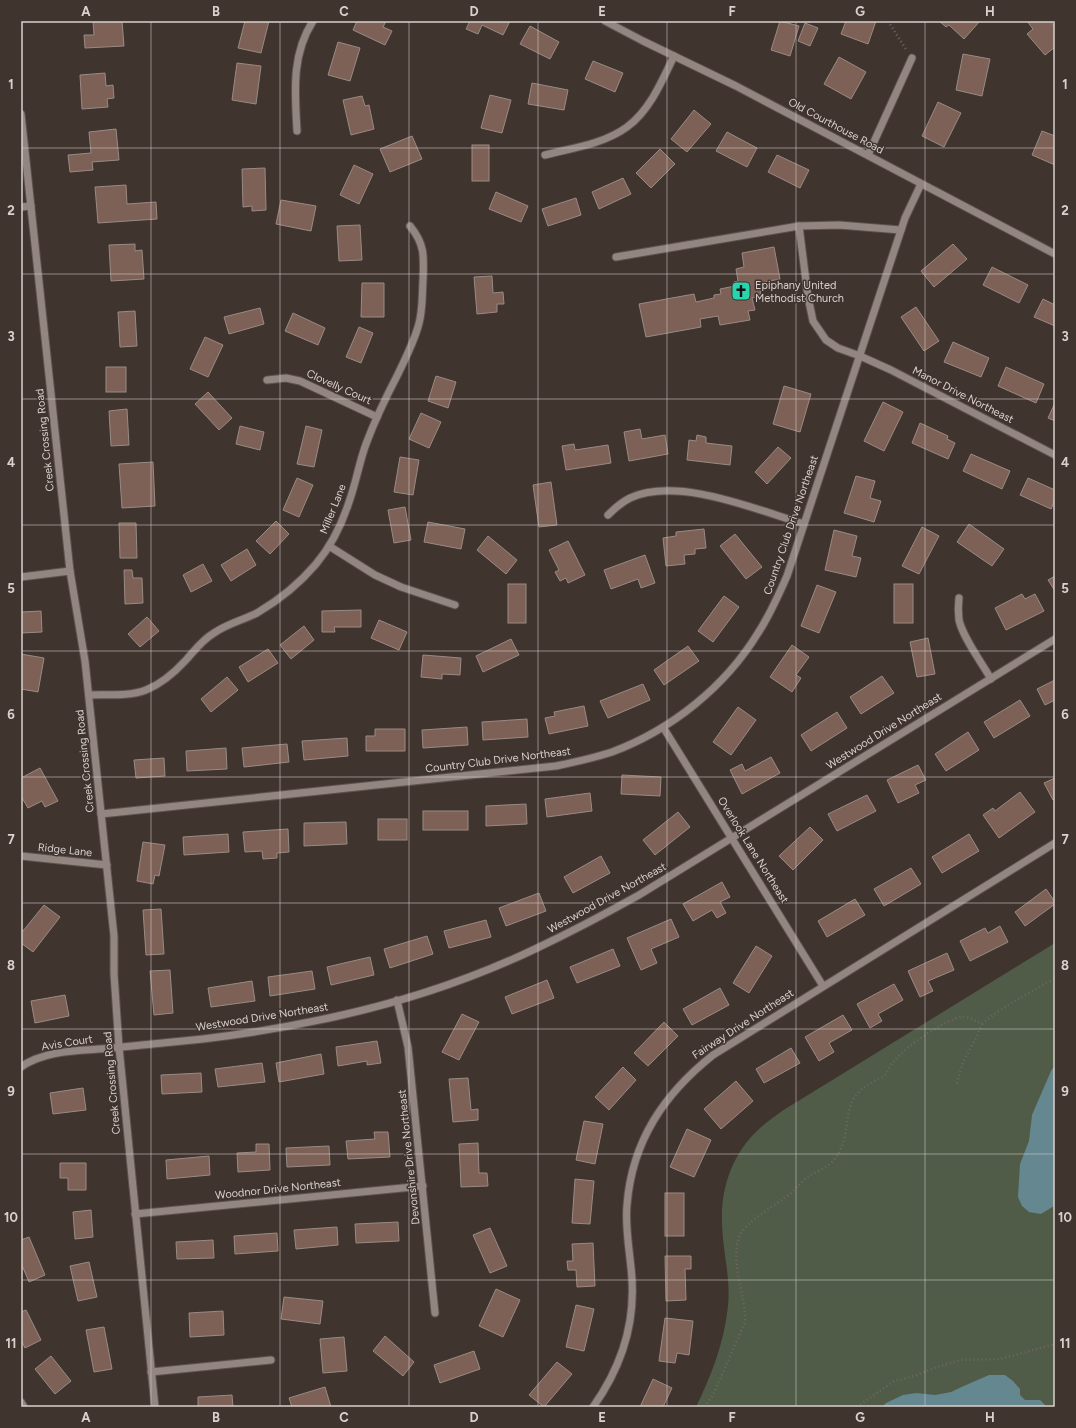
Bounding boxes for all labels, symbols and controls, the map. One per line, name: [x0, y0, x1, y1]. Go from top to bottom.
text: A: [81, 4, 91, 19]
text: B: [212, 4, 220, 19]
text: C: [339, 4, 349, 19]
text: D: [469, 4, 479, 19]
text: E: [598, 4, 606, 19]
text: F: [728, 4, 736, 19]
text: G: [855, 4, 865, 19]
text: H: [985, 4, 995, 19]
text: 1: [8, 77, 14, 92]
text: 1: [1062, 77, 1068, 92]
street label: Old Courthouse Road: [786, 95, 886, 157]
text: 2: [7, 203, 15, 218]
text: 2: [1061, 203, 1069, 218]
place label: Epiphany United Methodist Church: [755, 279, 844, 305]
church icon: Epiphany United Methodist Church: [730, 280, 752, 302]
text: 3: [7, 329, 15, 344]
text: 3: [1061, 329, 1069, 344]
street label: Manor Drive Northeast: [910, 364, 1016, 426]
street label: Clovelly Court: [304, 367, 374, 407]
street label: Creek Crossing Road: [33, 388, 57, 492]
street label: Country Club Drive Northeast: [761, 454, 821, 596]
text: 4: [7, 455, 15, 470]
text: 4: [1061, 455, 1069, 470]
street label: Miller Lane: [317, 482, 349, 536]
text: 5: [7, 581, 15, 596]
text: 5: [1061, 581, 1069, 596]
street label: Westwood Drive Northeast: [824, 690, 944, 772]
text: 6: [7, 707, 15, 722]
text: 6: [1061, 707, 1069, 722]
street label: Creek Crossing Road: [73, 709, 97, 813]
street label: Country Club Drive Northeast: [424, 745, 572, 775]
street label: Overlook Lane Northeast: [715, 794, 791, 906]
text: 7: [7, 832, 15, 847]
text: 7: [1061, 832, 1069, 847]
street label: Ridge Lane: [37, 841, 93, 859]
street label: Westwood Drive Northeast: [545, 860, 669, 936]
text: 8: [7, 958, 15, 973]
text: 8: [1061, 958, 1069, 973]
street label: Fairway Drive Northeast: [690, 986, 796, 1062]
street label: Westwood Drive Northeast: [195, 1000, 329, 1034]
street label: Creek Crossing Road: [101, 1031, 123, 1135]
street label: Avis Court: [40, 1033, 94, 1053]
text: 9: [7, 1084, 15, 1099]
text: 9: [1061, 1084, 1069, 1099]
street label: Devonshire Drive Northeast: [395, 1089, 423, 1225]
street label: Woodnor Drive Northeast: [215, 1176, 341, 1202]
text: 10: [4, 1210, 18, 1225]
text: 10: [1058, 1210, 1072, 1225]
text: 11: [6, 1336, 16, 1351]
text: 11: [1060, 1336, 1070, 1351]
text: A: [81, 1410, 91, 1425]
text: B: [212, 1410, 220, 1425]
text: C: [339, 1410, 349, 1425]
text: D: [469, 1410, 479, 1425]
text: E: [598, 1410, 606, 1425]
text: F: [728, 1410, 736, 1425]
text: G: [855, 1410, 865, 1425]
text: H: [985, 1410, 995, 1425]

